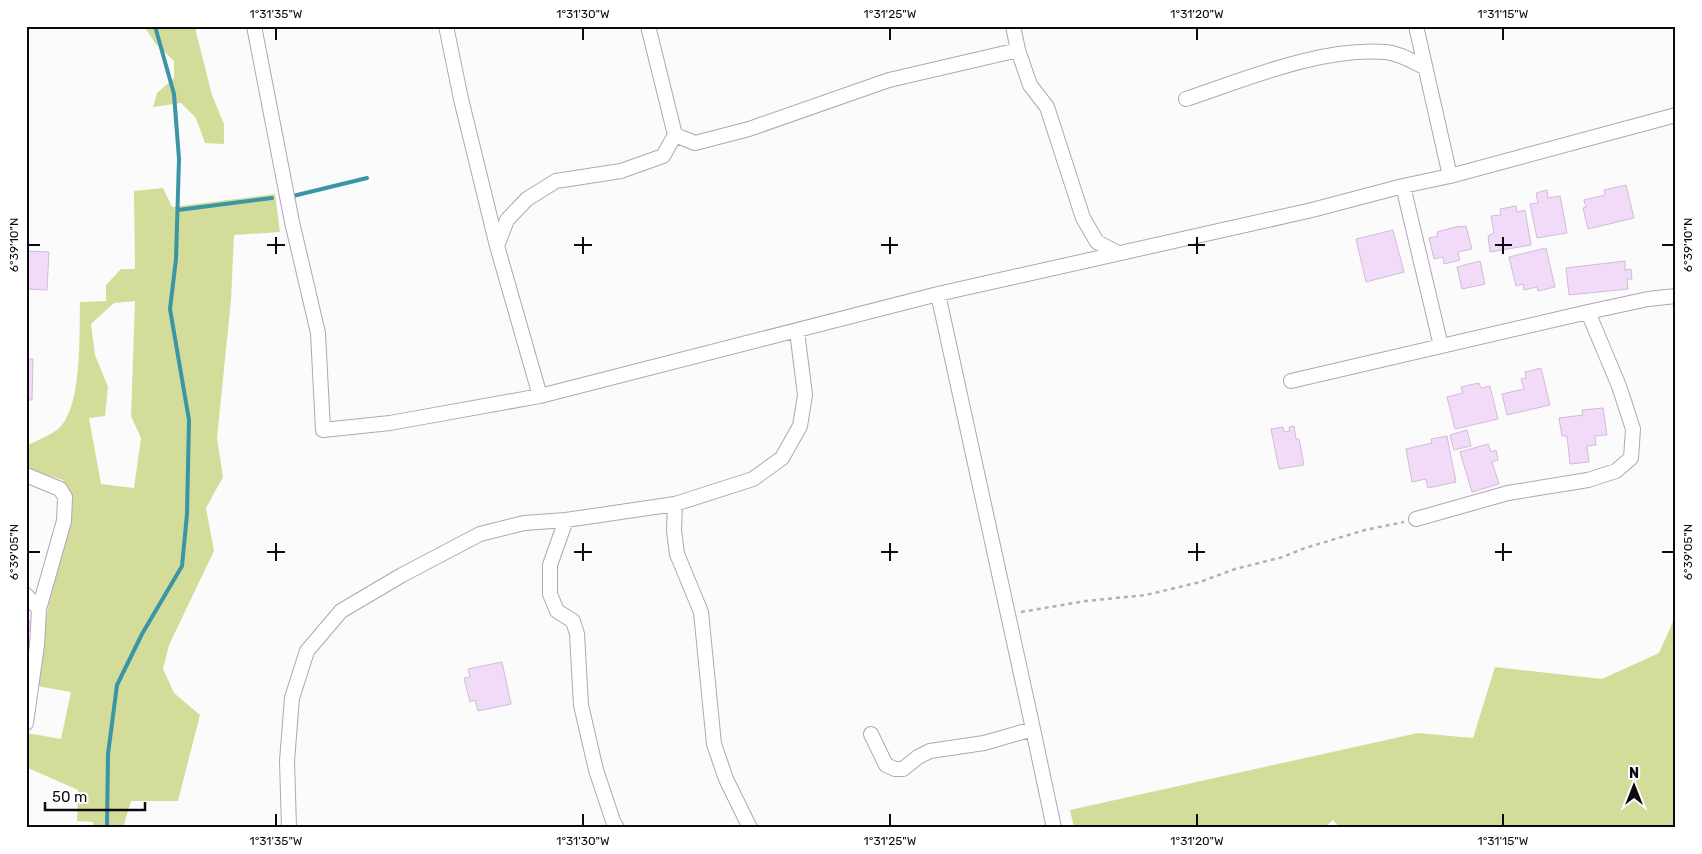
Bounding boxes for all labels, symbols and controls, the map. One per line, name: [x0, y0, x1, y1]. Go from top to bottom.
text: 1°31'35"W: [250, 7, 303, 21]
text: 1°31'30"W: [556, 7, 610, 21]
text: 1°31'25"W: [864, 7, 917, 21]
text: 1°31'20"W: [1170, 7, 1224, 21]
text: 1°31'15"W: [1478, 7, 1529, 21]
text: 6°39'10"N: [7, 218, 21, 272]
text: 6°39'10"N: [1681, 218, 1695, 272]
text: 6°39'05"N: [7, 524, 21, 580]
text: 6°39'05"N: [1681, 524, 1695, 580]
north arrow: [1610, 762, 1660, 812]
text: N: [1629, 765, 1639, 782]
scale bar: [45, 779, 145, 811]
text: 50 m: [52, 788, 87, 806]
text: 1°31'35"W: [250, 834, 303, 848]
text: 1°31'30"W: [556, 834, 610, 848]
text: 1°31'25"W: [864, 834, 917, 848]
text: 1°31'20"W: [1170, 834, 1224, 848]
text: 1°31'15"W: [1478, 834, 1529, 848]

